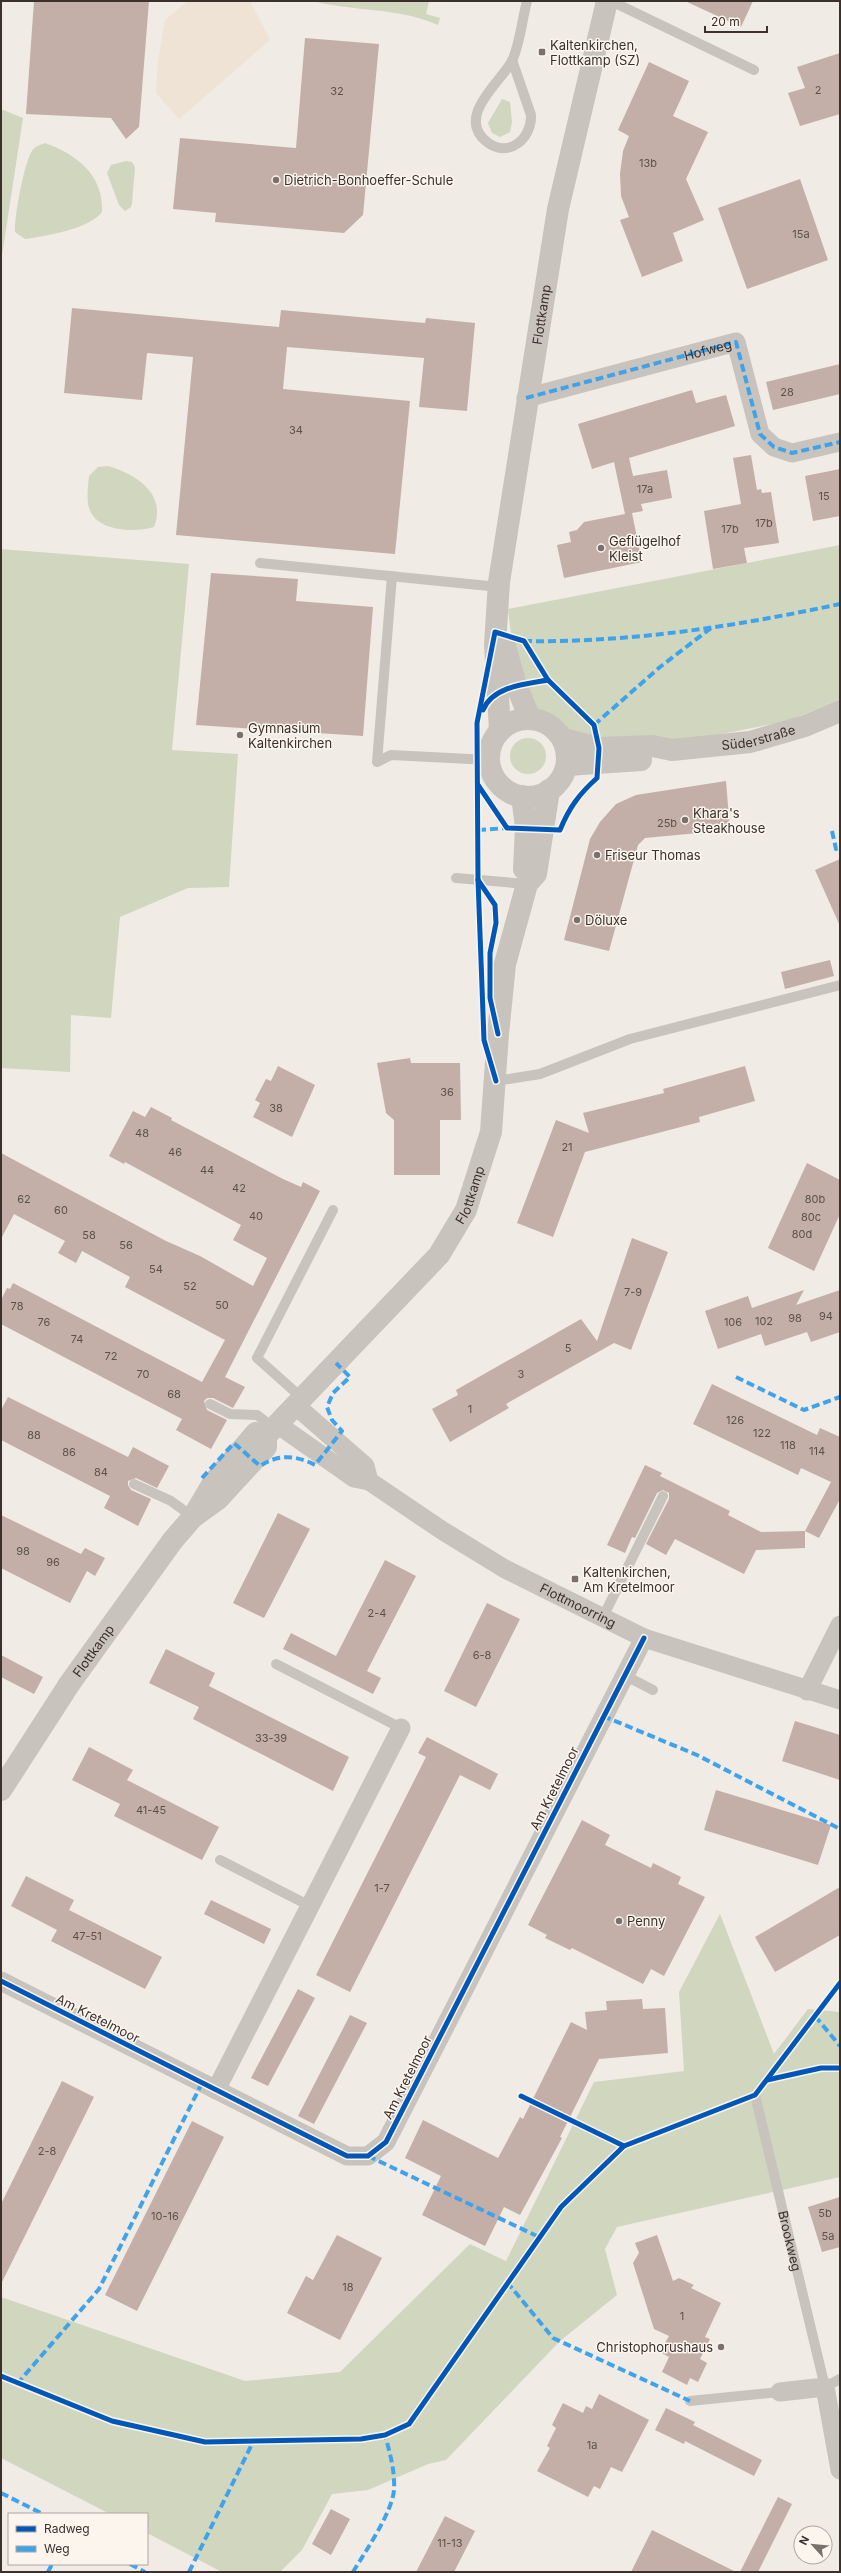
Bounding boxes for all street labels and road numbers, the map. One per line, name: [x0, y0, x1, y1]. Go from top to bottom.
street label: Flottkamp: [529, 283, 554, 346]
street label: Hofweg: [682, 336, 733, 364]
street label: Süderstraße: [721, 721, 797, 753]
street label: Flottkamp: [452, 1164, 488, 1227]
street label: Flottmoorring: [537, 1580, 619, 1631]
street label: Flottkamp: [69, 1621, 117, 1680]
street label: Am Kretelmoor: [526, 1743, 582, 1832]
street label: Am Kretelmoor: [54, 1990, 143, 2046]
street label: Am Kretelmoor: [379, 2032, 435, 2121]
street label: Brookweg: [775, 2209, 805, 2273]

